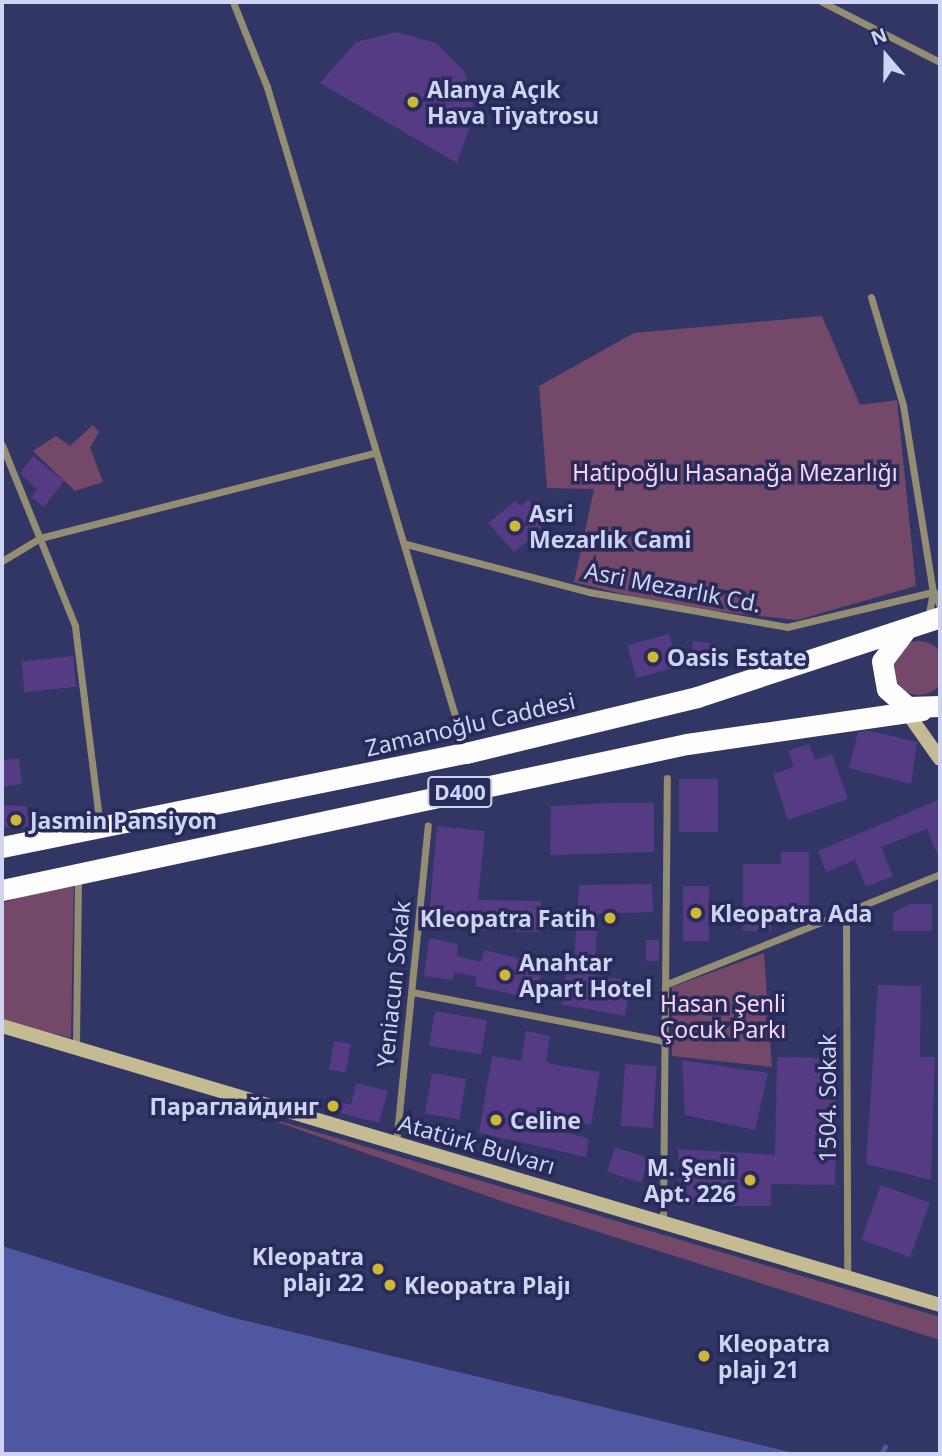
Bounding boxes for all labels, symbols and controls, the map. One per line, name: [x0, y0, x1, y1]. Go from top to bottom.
north arrow: [851, 21, 921, 91]
text: N: [867, 21, 891, 51]
place label: Alanya Açık Hava Tiyatrosu: [427, 75, 599, 129]
marker: Alanya Açık Hava Tiyatrosu: [405, 94, 421, 110]
park label: Hatipoğlu Hasanağa Mezarlığı: [572, 458, 898, 486]
place label: Asri Mezarlık Cami: [529, 499, 691, 553]
marker: Asri Mezarlık Cami: [507, 518, 523, 534]
street label: Asri Mezarlık Cd.: [583, 556, 763, 618]
place label: Oasis Estate: [667, 643, 807, 671]
marker: Oasis Estate: [645, 649, 661, 665]
street label: Zamanoğlu Caddesi: [362, 686, 578, 762]
road number: D400: [427, 774, 493, 810]
place label: Jasmin Pansiyon: [30, 806, 217, 834]
marker: Jasmin Pansiyon: [8, 812, 24, 828]
street label: Yeniacun Sokak: [371, 899, 415, 1069]
place label: Kleopatra Ada: [710, 899, 872, 927]
place label: Kleopatra Fatih: [420, 904, 596, 932]
marker: Kleopatra Ada: [688, 905, 704, 921]
marker: Kleopatra Fatih: [602, 910, 618, 926]
place label: Anahtar Apart Hotel: [519, 948, 652, 1002]
marker: Anahtar Apart Hotel: [497, 967, 513, 983]
park label: Hasan Şenli Çocuk Parkı: [660, 989, 786, 1043]
street label: 1504. Sokak: [813, 1034, 841, 1162]
place label: Параглайдинг: [150, 1092, 319, 1120]
marker: Параглайдинг: [325, 1098, 341, 1114]
place label: Celine: [510, 1106, 581, 1134]
street label: Atatürk Bulvarı: [396, 1109, 558, 1179]
marker: Celine: [488, 1112, 504, 1128]
place label: M. Şenli Apt. 226: [644, 1153, 736, 1207]
marker: M. Şenli Apt. 226: [742, 1172, 758, 1188]
place label: Kleopatra plajı 22: [252, 1242, 364, 1296]
marker: Kleopatra plajı 22: [370, 1261, 386, 1277]
place label: Kleopatra Plajı: [404, 1271, 571, 1299]
marker: Kleopatra Plajı: [382, 1277, 398, 1293]
place label: Kleopatra plajı 21: [718, 1329, 830, 1383]
marker: Kleopatra plajı 21: [696, 1348, 712, 1364]

